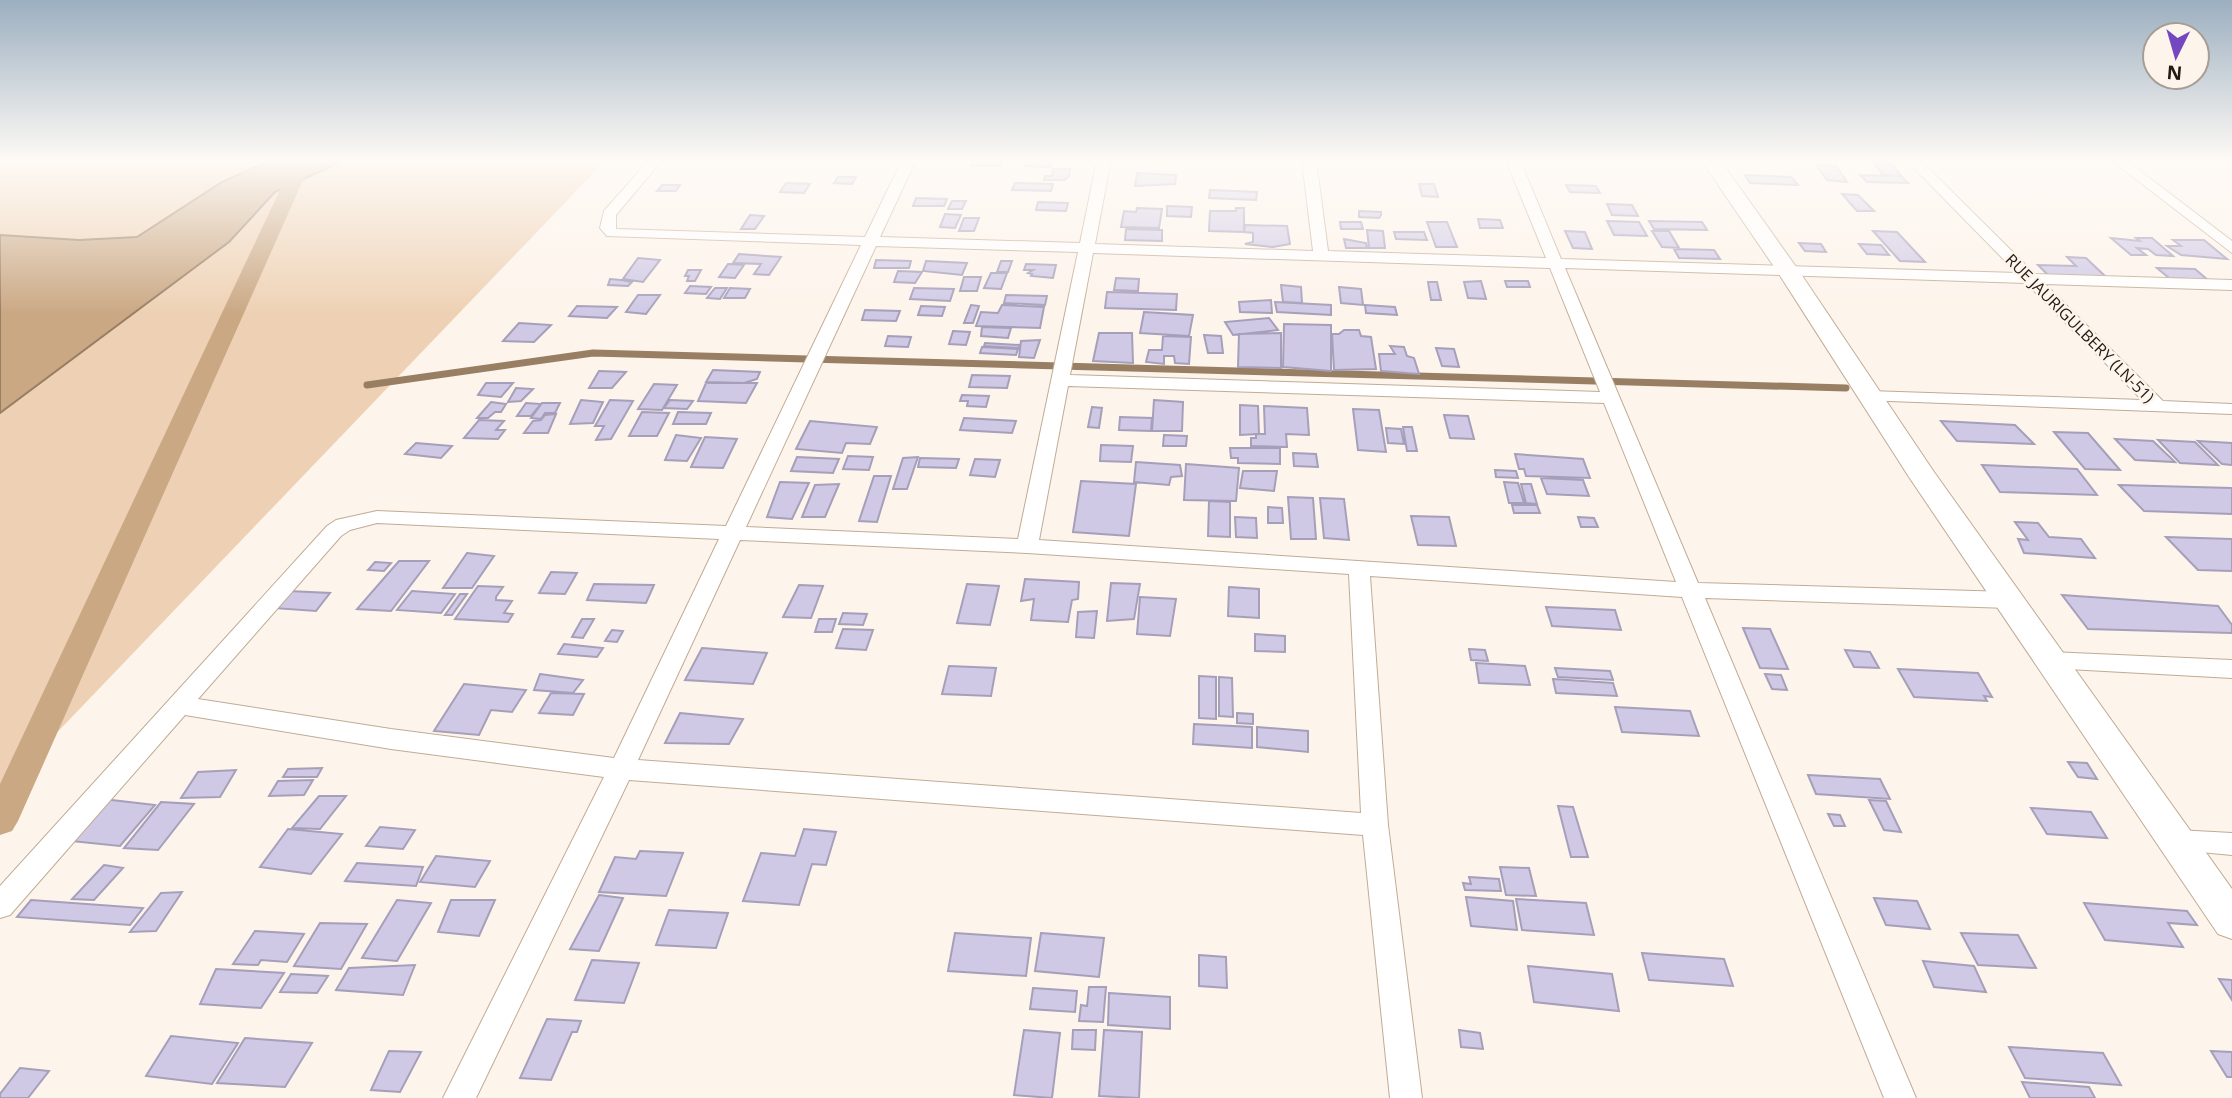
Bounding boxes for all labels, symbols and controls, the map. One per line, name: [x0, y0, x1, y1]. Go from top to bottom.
north arrow: [2141, 21, 2211, 91]
text: N: [2166, 59, 2183, 87]
street label: RUE JAURIGULBERY (LN-51): [2001, 249, 2159, 407]

